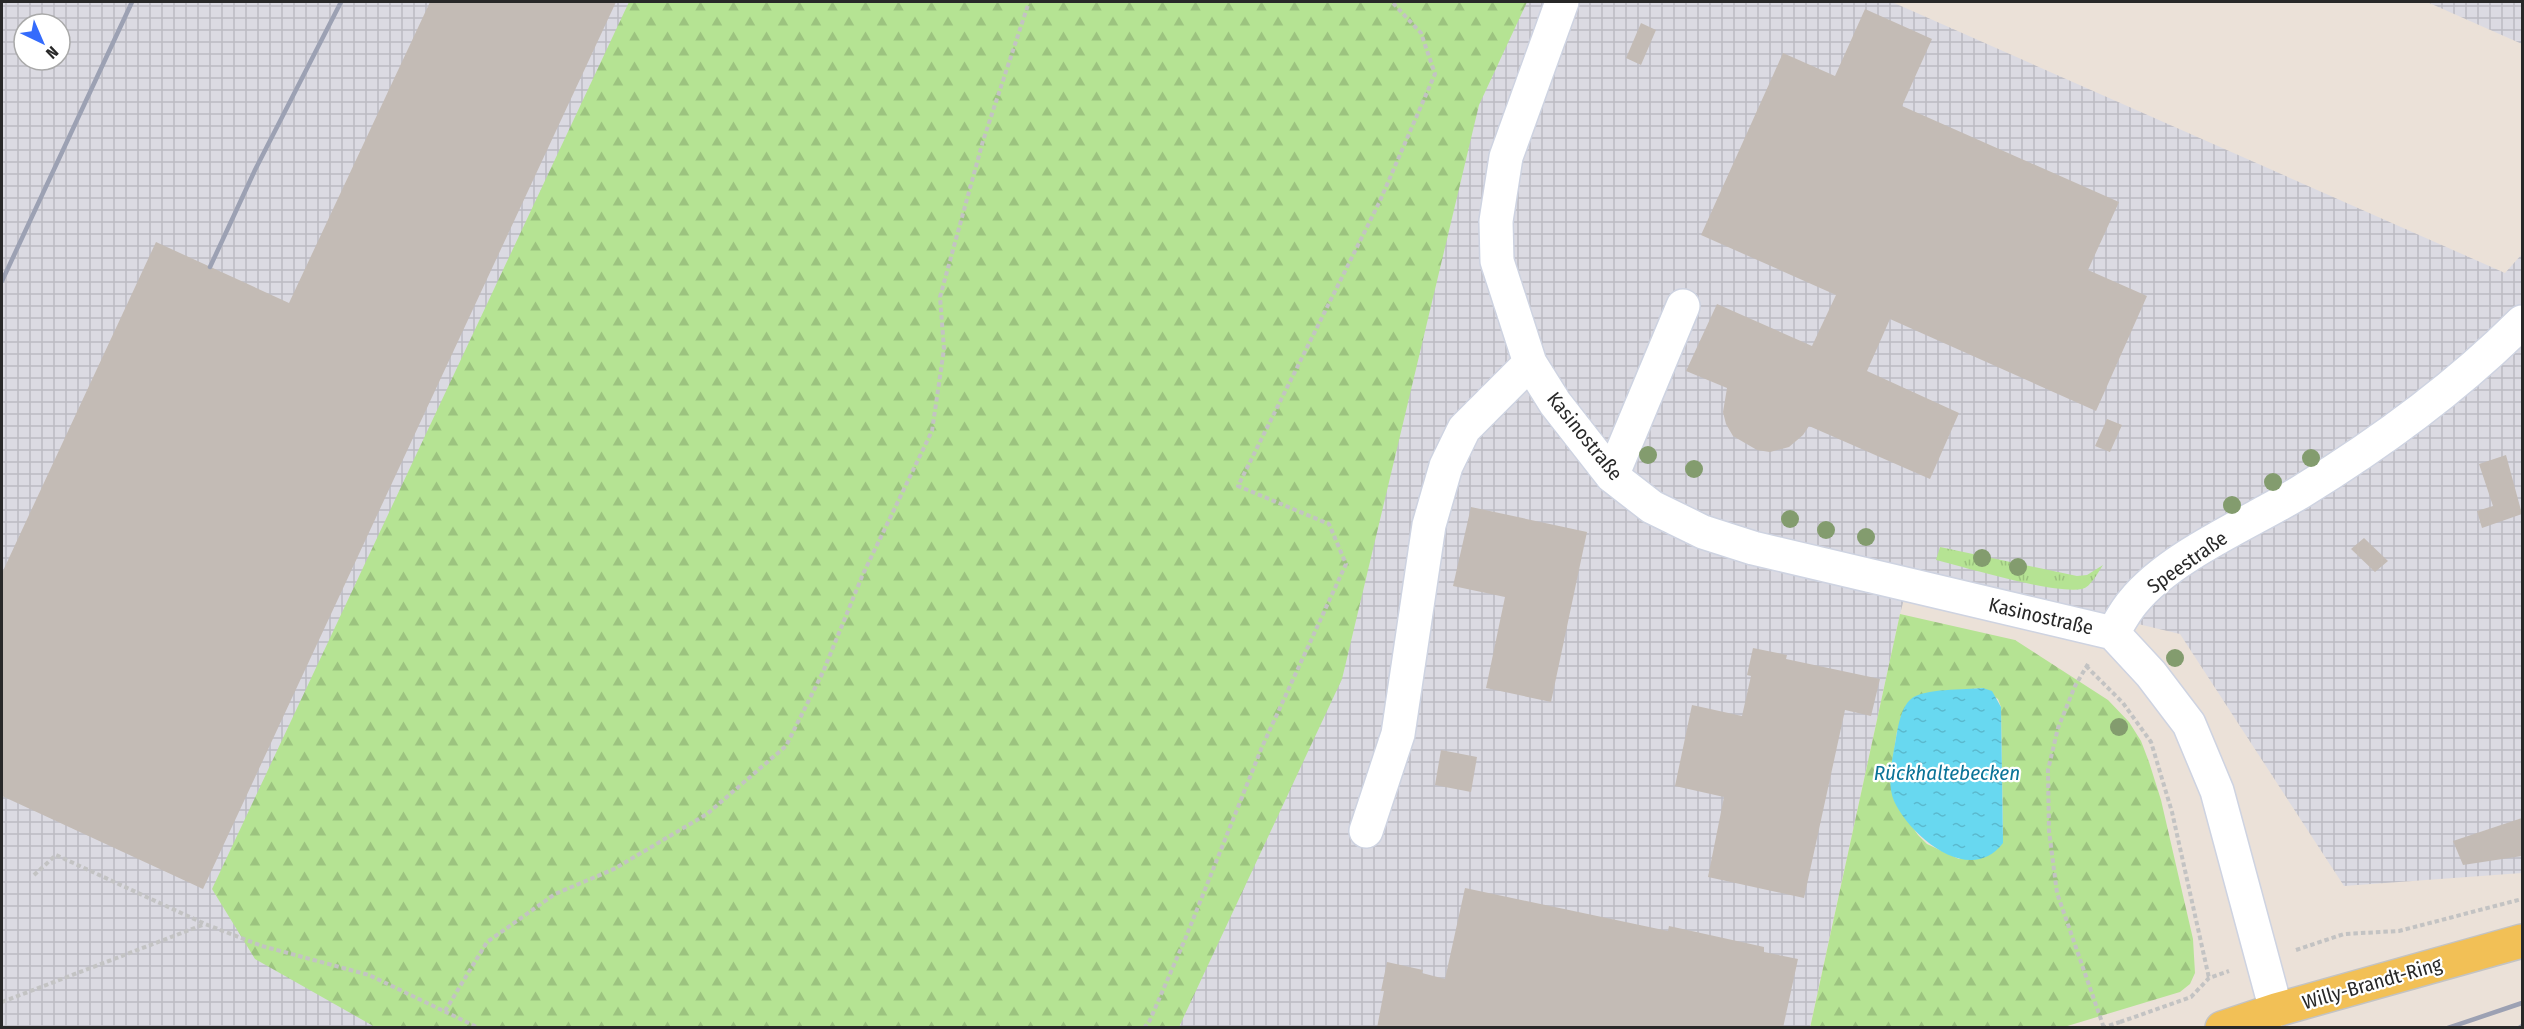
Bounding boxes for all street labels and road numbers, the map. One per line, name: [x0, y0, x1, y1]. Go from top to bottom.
street label: Kasinostraße: [1542, 387, 1628, 485]
street label: Speestraße: [2142, 526, 2232, 598]
street label: Kasinostraße: [1986, 592, 2096, 640]
street label: Willy-Brandt-Ring: [2300, 951, 2445, 1014]

